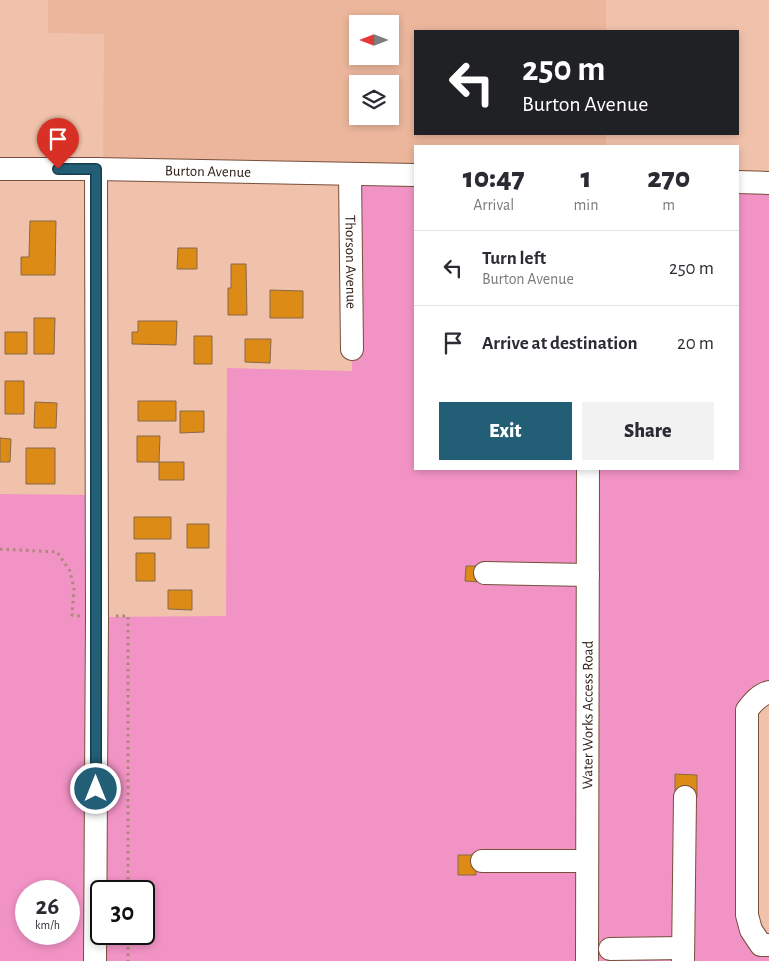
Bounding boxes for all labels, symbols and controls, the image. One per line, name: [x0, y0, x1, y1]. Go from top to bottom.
north arrow: [349, 15, 399, 65]
map controls: [349, 15, 399, 125]
icon: left: [439, 50, 504, 115]
text: 250 m: [522, 52, 605, 87]
button: layers: [349, 75, 399, 125]
text: Burton Avenue: [522, 93, 648, 115]
pin: [37, 118, 79, 169]
icon: arrive: [44, 125, 72, 153]
street label: Burton Avenue: [165, 163, 251, 179]
text: 10:47: [463, 163, 525, 193]
text: 1: [580, 163, 591, 193]
text: 270: [647, 163, 690, 193]
text: Arrival: [473, 197, 514, 213]
text: min: [573, 197, 598, 213]
text: m: [662, 197, 675, 213]
street label: Thorson Avenue: [343, 215, 359, 309]
text: Turn left: [482, 249, 546, 268]
icon: left: [439, 254, 467, 282]
text: 250 m: [669, 259, 714, 278]
text: Burton Avenue: [482, 271, 574, 287]
icon: arrive: [439, 329, 467, 357]
text: Arrive at destination: [482, 334, 638, 353]
text: 20 m: [677, 334, 714, 353]
button: Exit: [439, 402, 572, 460]
button: Share: [582, 402, 714, 460]
street label: Water Works Access Road: [580, 641, 595, 789]
position arrow: [69, 762, 121, 814]
speed limit sign: 30: [90, 880, 155, 945]
text: 26: [36, 894, 59, 919]
text: km/h: [35, 919, 60, 931]

